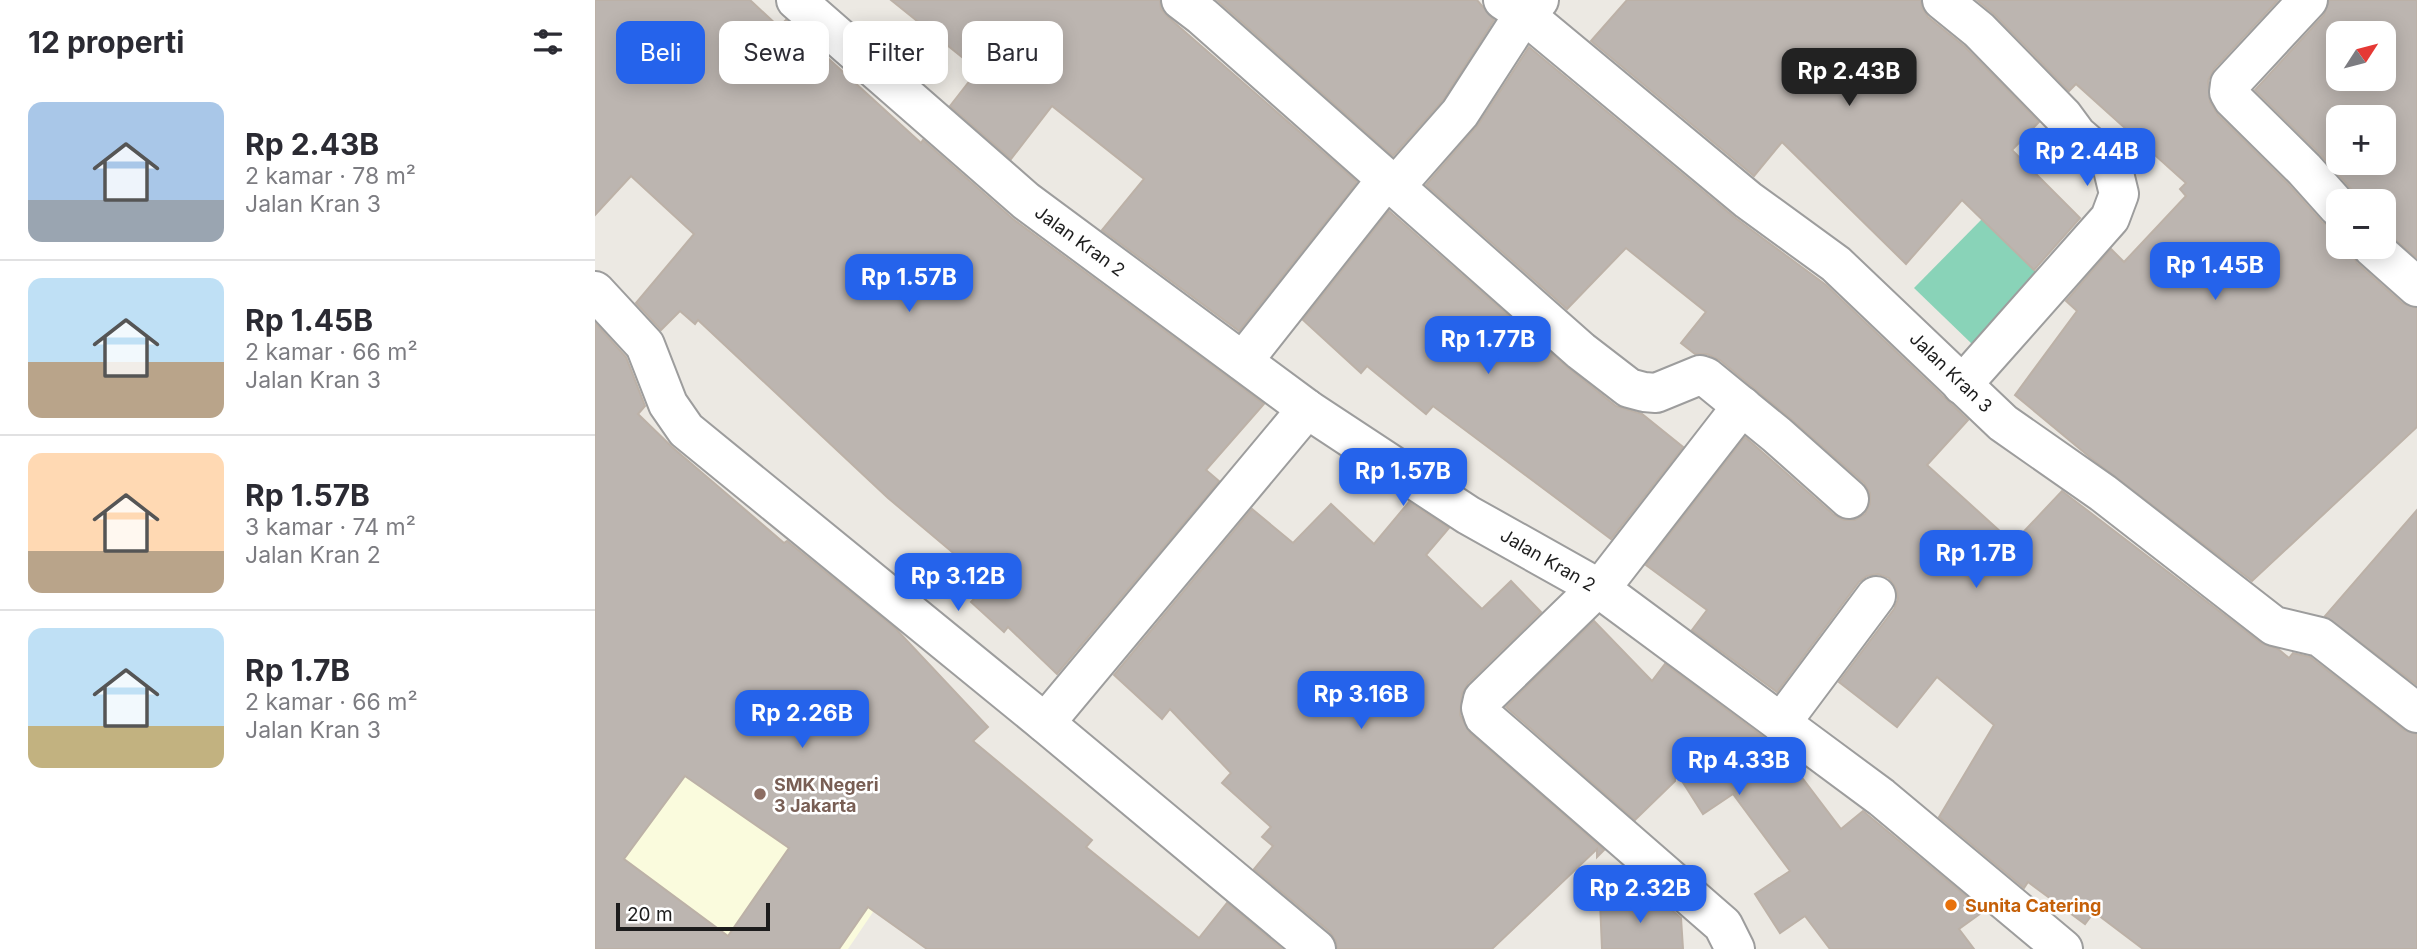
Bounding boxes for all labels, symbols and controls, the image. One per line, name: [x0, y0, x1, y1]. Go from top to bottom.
chip: Beli: [616, 21, 705, 84]
chip: Sewa: [719, 21, 829, 84]
chip: Filter: [843, 21, 948, 84]
chip: Baru: [962, 21, 1063, 84]
north arrow: [2326, 21, 2396, 91]
map controls: [2326, 21, 2396, 259]
icon: filters: [529, 23, 567, 61]
text: 12 properti: [28, 24, 184, 60]
pin: Rp 2.43B: [1777, 48, 1921, 108]
text: Rp 2.43B: [1798, 57, 1900, 85]
button: +: [2326, 105, 2396, 175]
text: Rp 2.43B: [245, 126, 379, 162]
pin: Rp 2.44B: [2015, 128, 2159, 188]
icon: home: [84, 130, 168, 214]
text: Rp 2.44B: [2035, 137, 2139, 165]
text: 2 kamar · 78 m²: [245, 162, 416, 190]
button: −: [2326, 189, 2396, 259]
text: Jalan Kran 3: [245, 190, 381, 218]
street label: Jalan Kran 2: [1031, 201, 1129, 281]
pin: Rp 1.45B: [2143, 243, 2287, 302]
text: Rp 1.45B: [2166, 251, 2264, 279]
pin: Rp 1.57B: [837, 254, 981, 314]
text: Rp 1.57B: [861, 263, 957, 291]
text: Rp 1.45B: [245, 302, 373, 338]
icon: home: [84, 306, 168, 390]
pin: Rp 1.77B: [1416, 316, 1560, 376]
text: Rp 1.77B: [1441, 325, 1535, 353]
street label: Jalan Kran 3: [1905, 328, 1997, 416]
text: 2 kamar · 66 m²: [245, 338, 418, 366]
text: Jalan Kran 3: [245, 366, 381, 394]
pin: Rp 1.57B: [1331, 448, 1475, 508]
text: Rp 1.57B: [1355, 457, 1451, 485]
text: Rp 1.57B: [245, 477, 370, 513]
icon: home: [84, 481, 168, 565]
text: 3 kamar · 74 m²: [245, 513, 416, 541]
street label: Jalan Kran 2: [1497, 524, 1599, 596]
pin: Rp 1.7B: [1911, 530, 2041, 590]
text: Rp 1.7B: [1936, 539, 2016, 567]
text: Jalan Kran 2: [245, 541, 381, 569]
pin: Rp 3.12B: [886, 554, 1030, 613]
text: Rp 3.12B: [911, 562, 1005, 590]
text: Rp 1.7B: [245, 652, 350, 688]
icon: home: [84, 656, 168, 740]
pin: Rp 3.16B: [1289, 672, 1433, 731]
text: Rp 3.16B: [1313, 680, 1409, 708]
text: 2 kamar · 66 m²: [245, 688, 418, 716]
pin: Rp 2.26B: [730, 690, 874, 750]
text: Rp 2.26B: [751, 699, 853, 727]
text: Jalan Kran 3: [245, 716, 381, 744]
pin: Rp 4.33B: [1667, 738, 1811, 797]
text: Rp 4.33B: [1688, 746, 1790, 774]
place label: SMK Negeri 3 Jakarta: [774, 774, 879, 816]
marker: SMK Negeri 3 Jakarta: [752, 786, 768, 802]
pin: Rp 2.32B: [1568, 866, 1712, 925]
text: Rp 2.32B: [1589, 874, 1691, 902]
place label: Sunita Catering: [1965, 895, 2101, 916]
marker: Sunita Catering: [1943, 897, 1959, 913]
scale bar: [616, 900, 770, 932]
text: 20 m: [627, 903, 673, 926]

